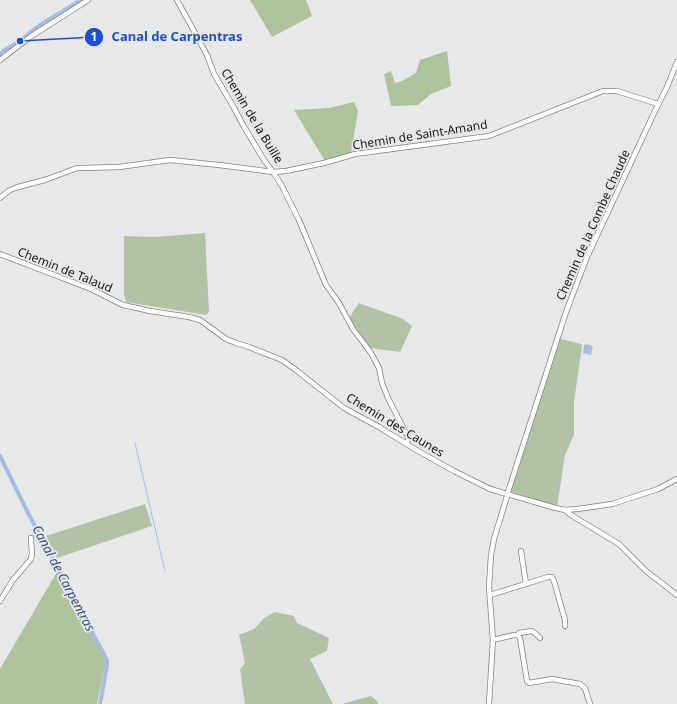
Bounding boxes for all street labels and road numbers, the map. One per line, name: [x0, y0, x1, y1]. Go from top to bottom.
street label: Chemin de la Buille: [217, 65, 288, 167]
street label: Chemin de Saint-Amand: [351, 115, 489, 154]
street label: Chemin de la Combe Chaude: [552, 146, 634, 303]
street label: Chemin de Talaud: [15, 243, 115, 296]
street label: Chemin des Caunes: [343, 389, 448, 461]

